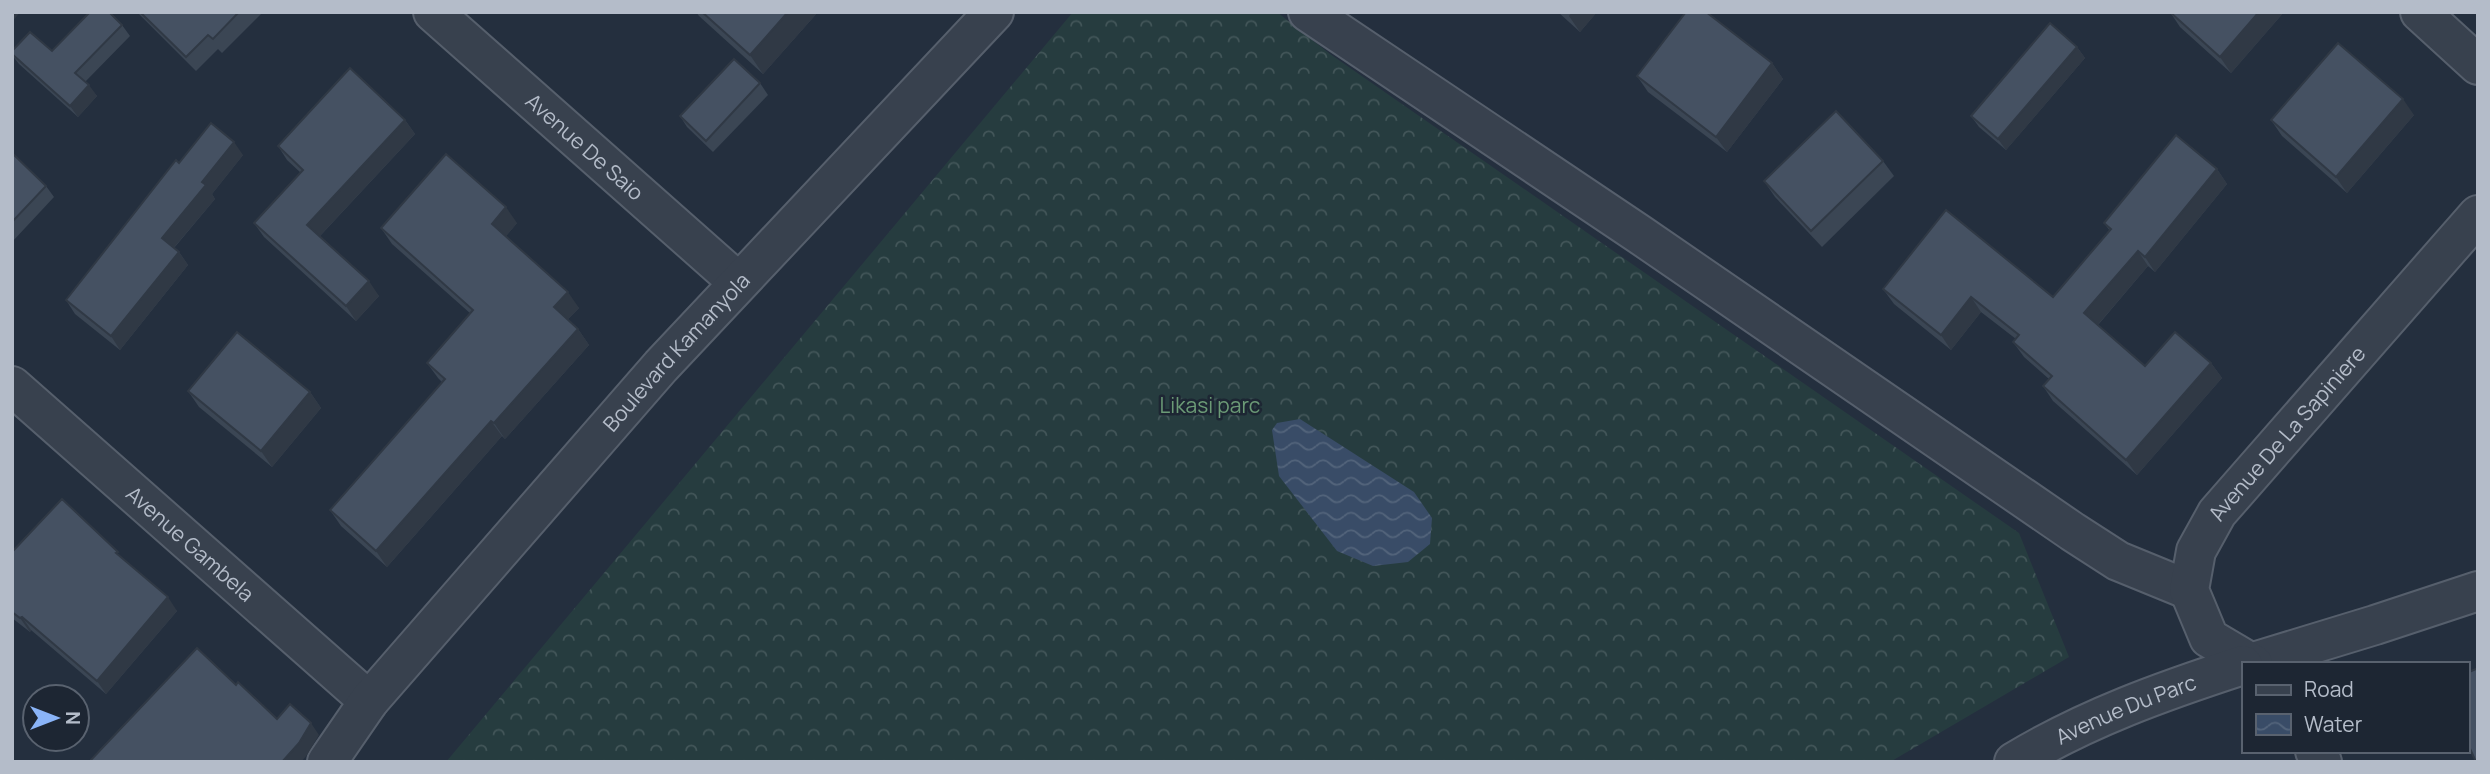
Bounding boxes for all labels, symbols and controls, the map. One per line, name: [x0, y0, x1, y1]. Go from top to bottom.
street label: Avenue De Saio: [520, 87, 650, 206]
street label: Boulevard Kamanyola: [596, 267, 756, 437]
street label: Avenue De La Sapiniere: [2202, 340, 2371, 525]
park label: Likasi parc: [1160, 391, 1260, 419]
street label: Avenue Gambela: [121, 479, 260, 607]
legend: [2242, 662, 2469, 753]
street label: Avenue Du Parc: [2051, 668, 2200, 751]
text: Road: [2304, 675, 2354, 703]
north arrow: [21, 683, 91, 753]
text: Water: [2304, 710, 2363, 738]
text: N: [60, 711, 86, 725]

